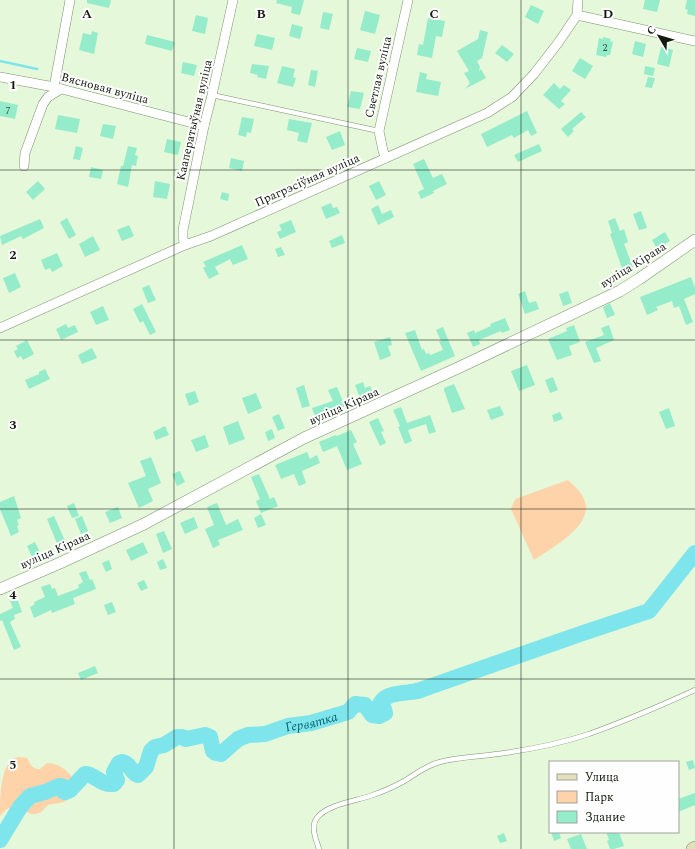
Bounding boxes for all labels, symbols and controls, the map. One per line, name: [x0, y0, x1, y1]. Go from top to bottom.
text: A: [82, 4, 92, 24]
text: B: [256, 4, 266, 24]
text: C: [429, 4, 439, 24]
text: D: [603, 4, 613, 24]
north arrow: [639, 16, 679, 56]
text: С: [642, 22, 661, 38]
street label: Светлая вуліца: [360, 34, 397, 120]
house number: 2: [603, 40, 608, 56]
street label: Кааператыўная вуліца: [171, 58, 218, 182]
street label: Вясновая вуліца: [59, 68, 151, 109]
text: 1: [9, 75, 17, 95]
house number: 7: [6, 103, 11, 119]
street label: Прагрэсіўная вуліца: [252, 149, 363, 212]
street label: вуліца Кірава: [596, 237, 670, 293]
text: 2: [9, 245, 17, 265]
street label: вуліца Кірава: [306, 382, 383, 430]
text: 3: [9, 415, 17, 435]
street label: вуліца Кірава: [17, 526, 94, 574]
text: 4: [9, 585, 17, 605]
water label: Гервятка: [282, 707, 340, 737]
text: 5: [9, 755, 17, 775]
legend: [549, 761, 679, 833]
text: Улица: [585, 768, 619, 787]
text: Парк: [585, 788, 614, 807]
text: Здание: [585, 808, 625, 827]

